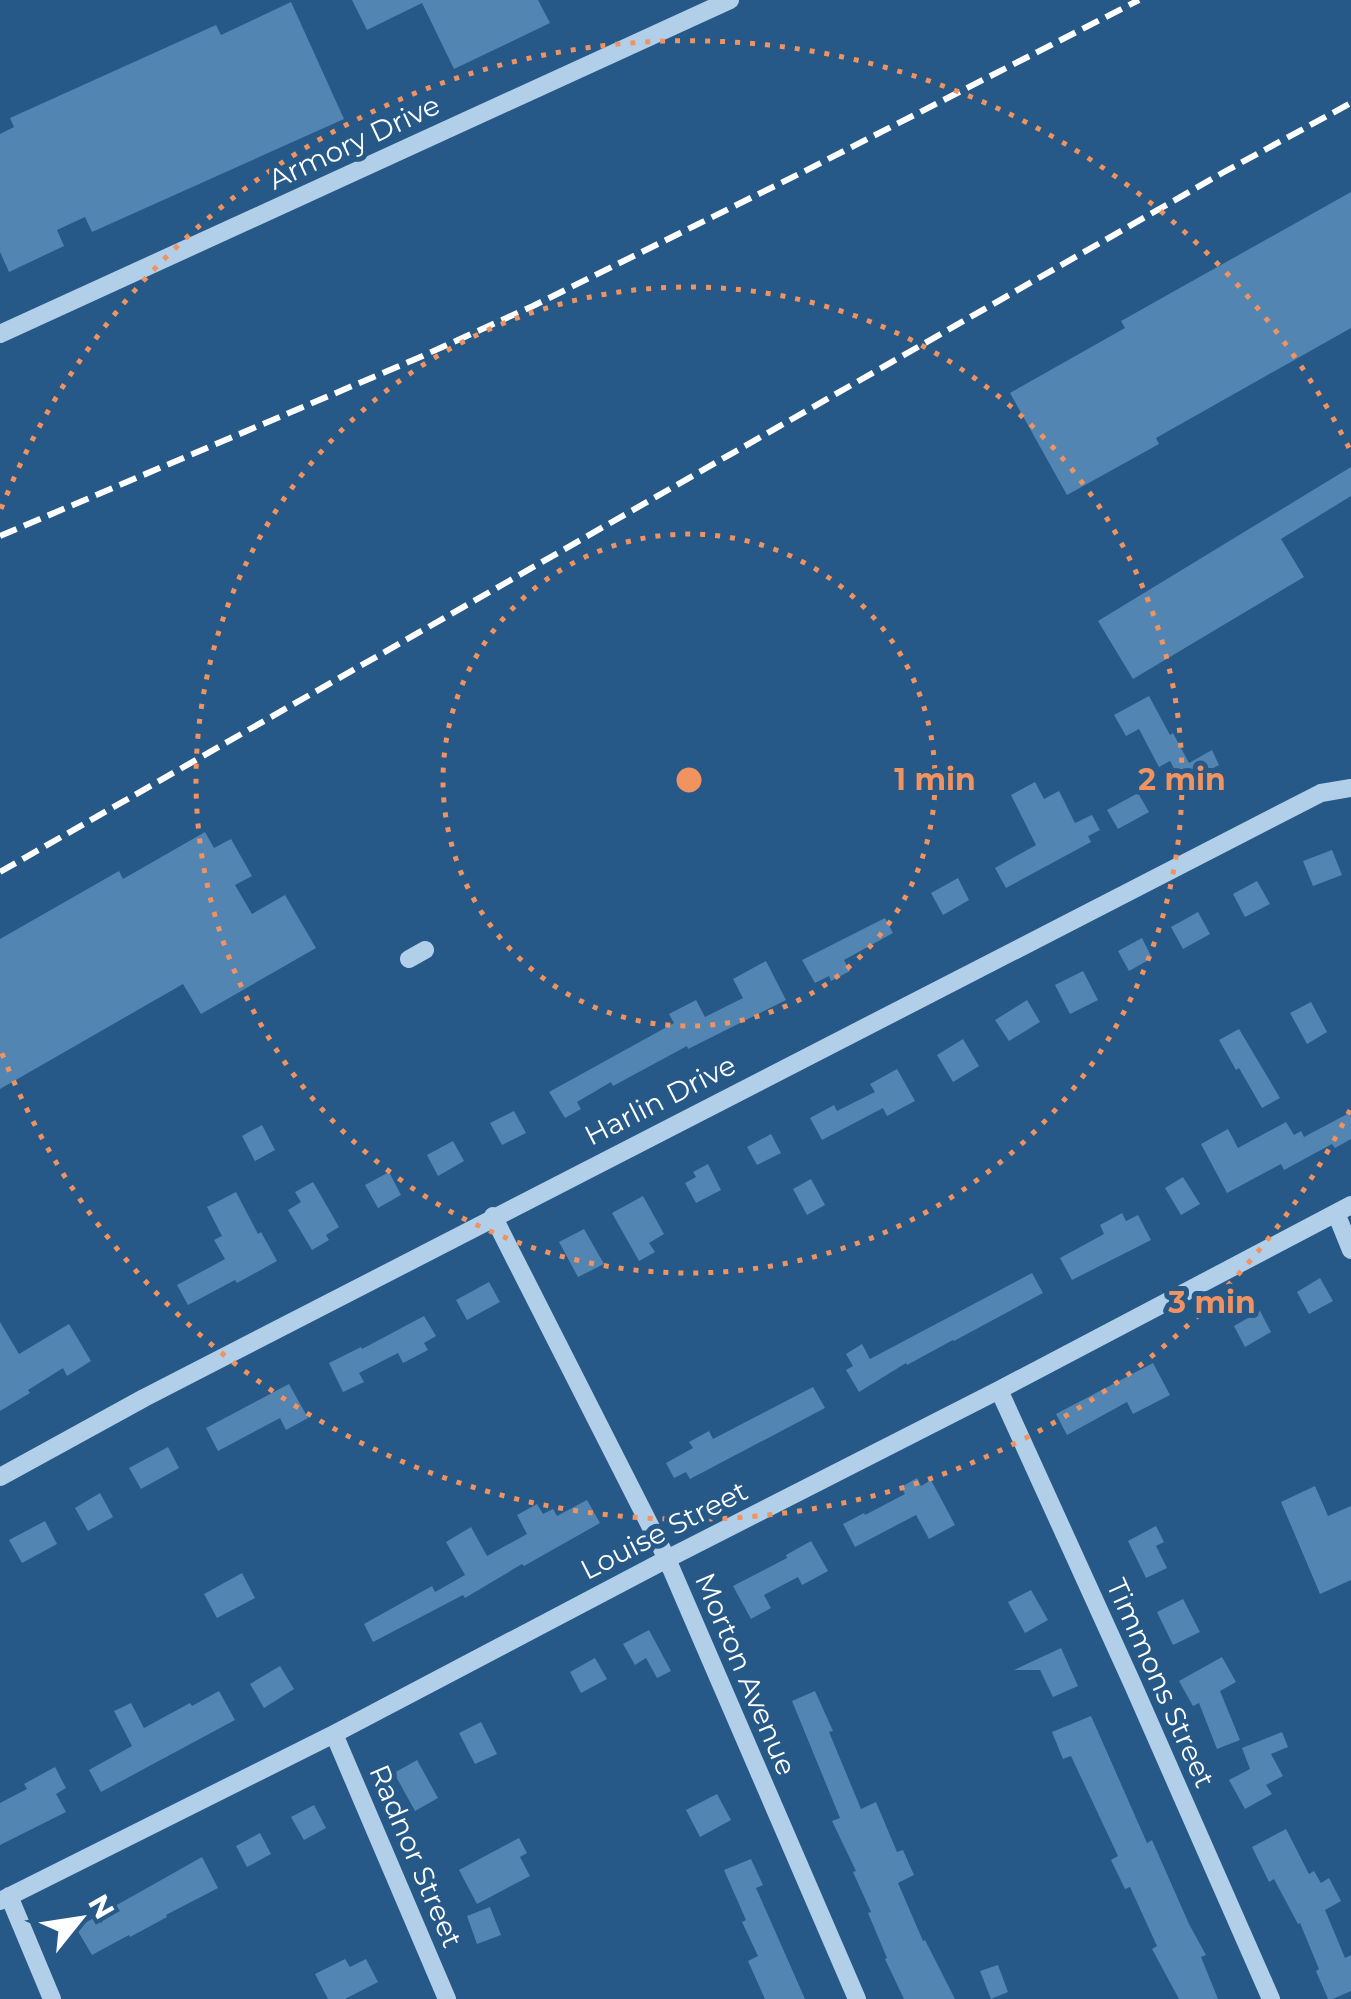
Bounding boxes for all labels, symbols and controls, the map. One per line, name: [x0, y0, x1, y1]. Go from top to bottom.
street label: Armory Drive: [263, 87, 445, 197]
text: 1 min: [894, 761, 976, 798]
text: 2 min: [1138, 761, 1226, 798]
centre of rings: [671, 762, 707, 798]
street label: Harlin Drive: [579, 1047, 741, 1153]
text: 3 min: [1167, 1284, 1256, 1321]
street label: Louise Street: [575, 1473, 753, 1587]
street label: Morton Avenue: [688, 1568, 804, 1780]
street label: Timmons Street: [1100, 1573, 1222, 1793]
street label: Radnor Street: [362, 1759, 470, 1953]
north arrow: [30, 1869, 130, 1969]
text: N: [81, 1888, 122, 1925]

